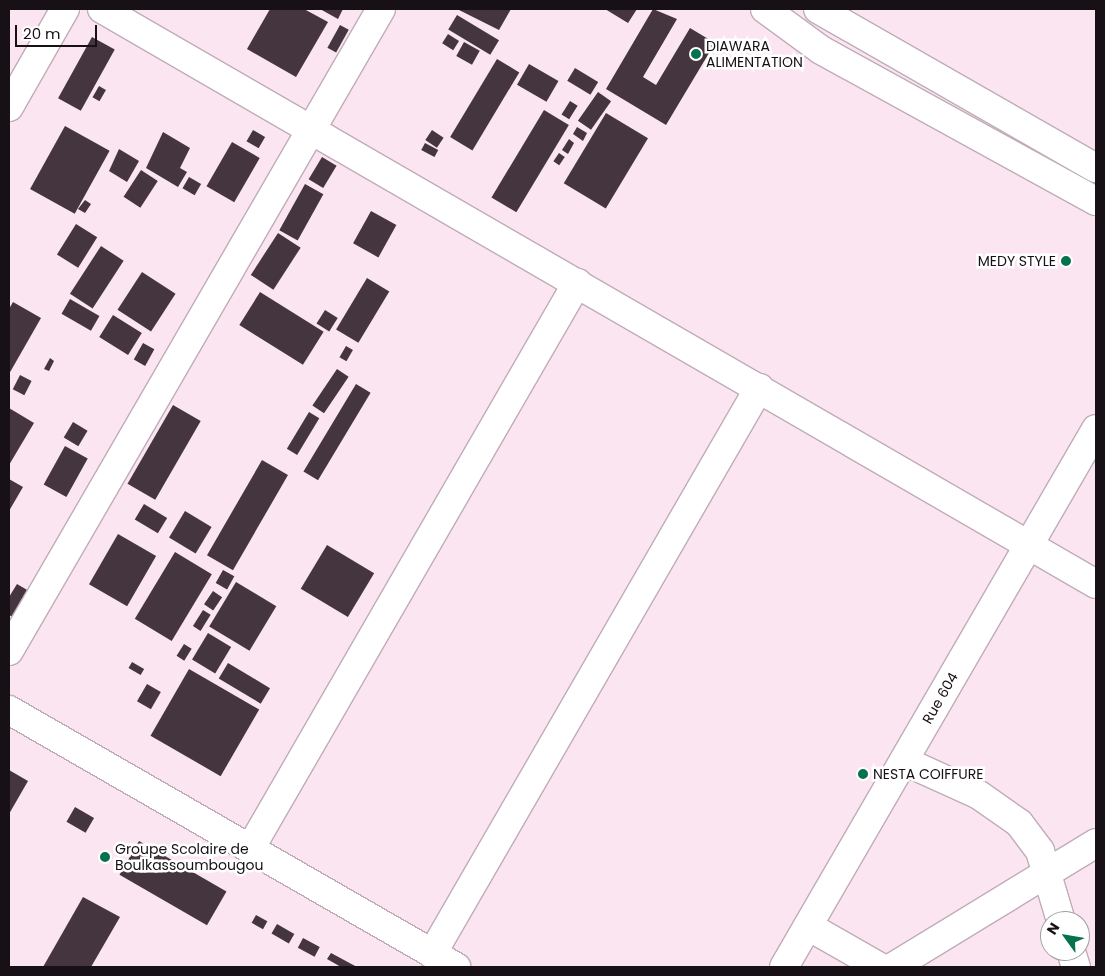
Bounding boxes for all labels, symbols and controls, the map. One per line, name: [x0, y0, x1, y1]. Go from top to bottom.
scale bar: [18, 15, 100, 47]
text: 20 m: [23, 23, 61, 44]
place label: DIAWARA ALIMENTATION: [706, 38, 803, 70]
marker: DIAWARA ALIMENTATION: [690, 48, 702, 60]
place label: MEDY STYLE: [978, 253, 1056, 269]
marker: MEDY STYLE: [1060, 255, 1072, 267]
street label: Rue 604: [919, 669, 961, 727]
place label: NESTA COIFFURE: [873, 766, 984, 782]
marker: NESTA COIFFURE: [857, 768, 869, 780]
place label: Groupe Scolaire de Boulkassoumbougou: [115, 841, 263, 874]
marker: Groupe Scolaire de Boulkassoumbougou: [99, 851, 111, 863]
north arrow: [1040, 911, 1090, 961]
text: N: [1042, 919, 1064, 938]

